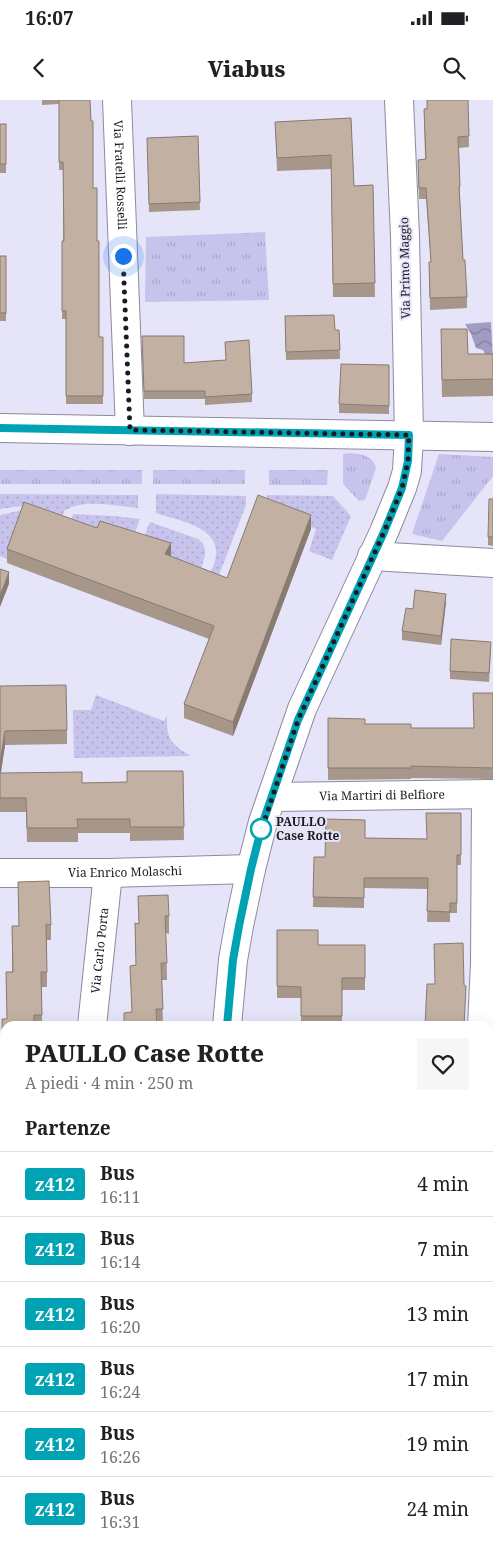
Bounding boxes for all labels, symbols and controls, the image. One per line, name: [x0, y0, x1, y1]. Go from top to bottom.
text: 16:07: [25, 5, 74, 31]
text: Viabus: [208, 53, 285, 83]
icon: back: [25, 54, 53, 82]
icon: search: [440, 54, 468, 82]
street label: Via Fratelli Rosselli: [110, 120, 131, 230]
street label: Via Primo Maggio: [395, 217, 414, 319]
your location: [111, 244, 136, 269]
street label: Via Martiri di Belfiore: [319, 786, 445, 804]
place label: PAULLO Case Rotte: [276, 813, 340, 844]
marker: PAULLO Case Rotte: [250, 818, 272, 840]
street label: Via Enrico Molaschi: [68, 862, 182, 881]
street label: Via Carlo Porta: [86, 906, 112, 994]
text: PAULLO Case Rotte: [25, 1036, 264, 1069]
button: heart: [417, 1038, 469, 1090]
text: A piedi · 4 min · 250 m: [25, 1072, 193, 1094]
text: Partenze: [25, 1115, 111, 1141]
text: Bus: [100, 1160, 135, 1186]
text: 4 min: [417, 1171, 469, 1197]
text: z412: [35, 1172, 75, 1196]
text: 16:11: [100, 1186, 140, 1208]
text: Bus: [100, 1225, 135, 1251]
text: 7 min: [417, 1236, 469, 1262]
text: z412: [35, 1237, 75, 1261]
text: 16:14: [100, 1251, 140, 1273]
text: Bus: [100, 1290, 135, 1316]
text: 13 min: [407, 1301, 469, 1327]
text: z412: [35, 1302, 75, 1326]
text: 16:20: [100, 1316, 140, 1338]
text: Bus: [100, 1355, 135, 1381]
text: 17 min: [407, 1366, 469, 1392]
text: z412: [35, 1367, 75, 1391]
text: 16:24: [100, 1381, 140, 1403]
text: Bus: [100, 1420, 135, 1446]
text: 19 min: [407, 1431, 469, 1457]
text: z412: [35, 1432, 75, 1456]
text: 16:26: [100, 1446, 140, 1468]
text: Bus: [100, 1485, 135, 1511]
text: 24 min: [407, 1496, 469, 1522]
text: z412: [35, 1497, 75, 1521]
text: 16:31: [100, 1511, 140, 1533]

